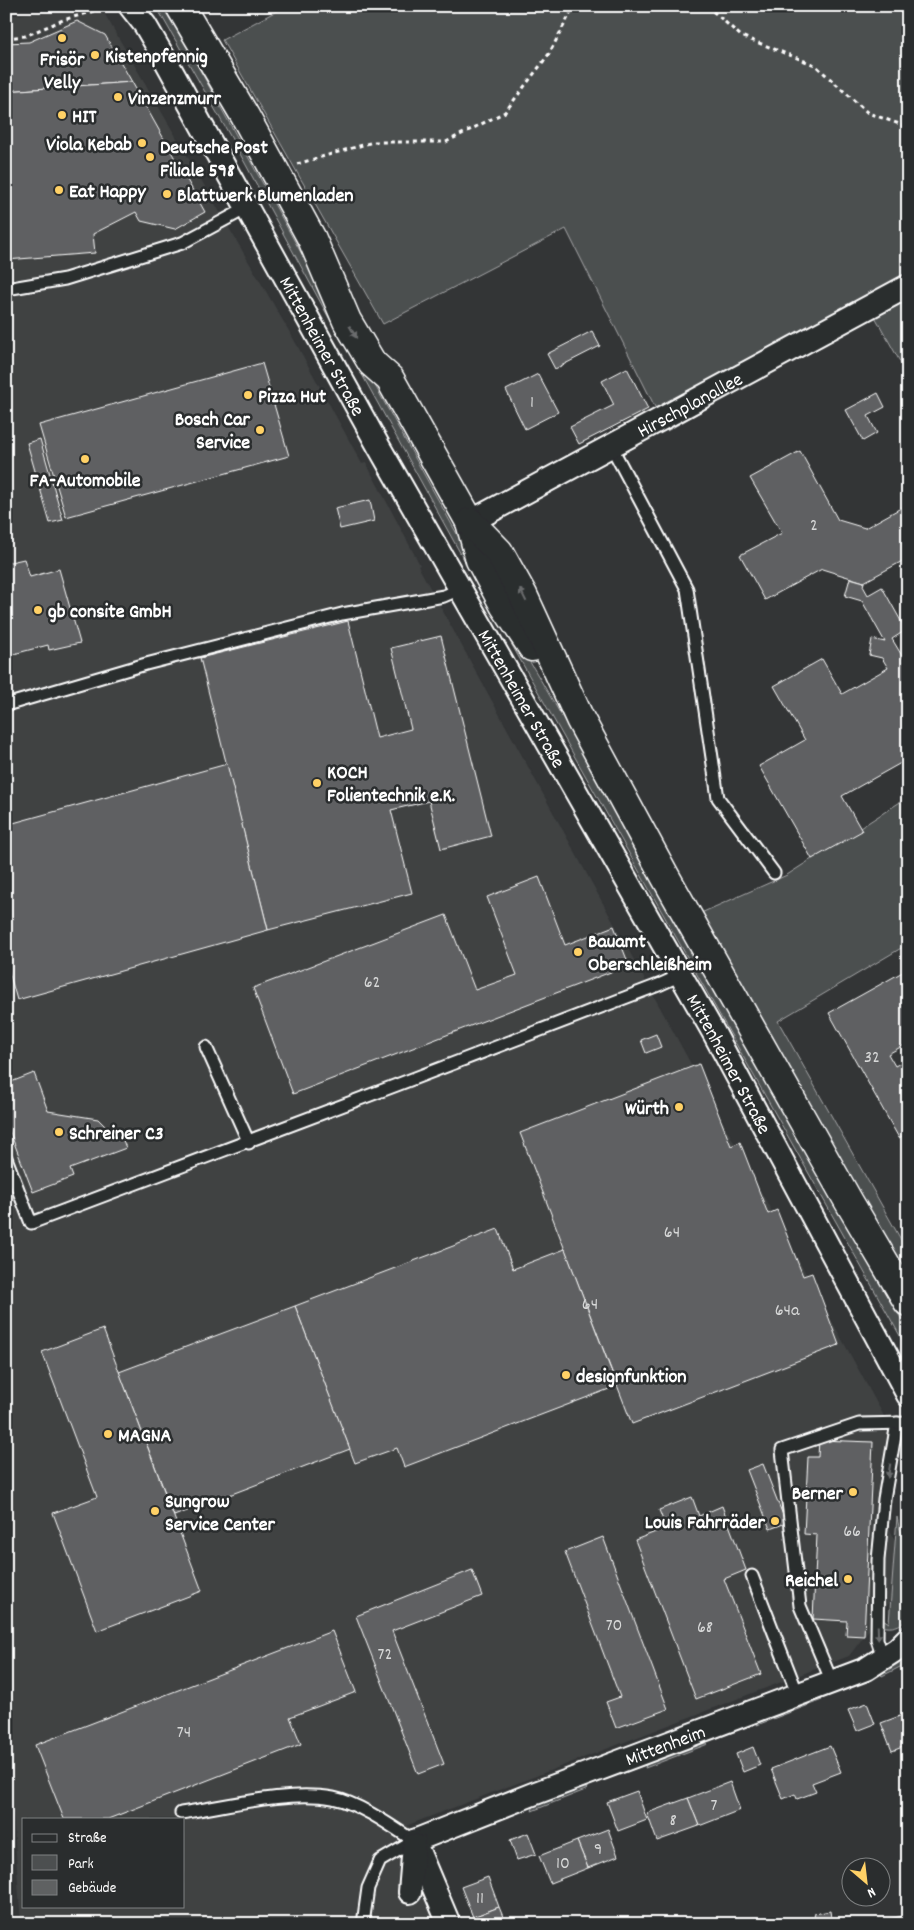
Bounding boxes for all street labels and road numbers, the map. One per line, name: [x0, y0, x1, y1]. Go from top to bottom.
street label: Mittenheimer Straße: [271, 272, 370, 422]
street label: Hirschplanallee: [633, 367, 749, 446]
street label: Mittenheimer Straße: [469, 625, 571, 774]
street label: Mittenheimer Straße: [677, 990, 777, 1140]
street label: Mittenheim: [622, 1719, 710, 1775]

